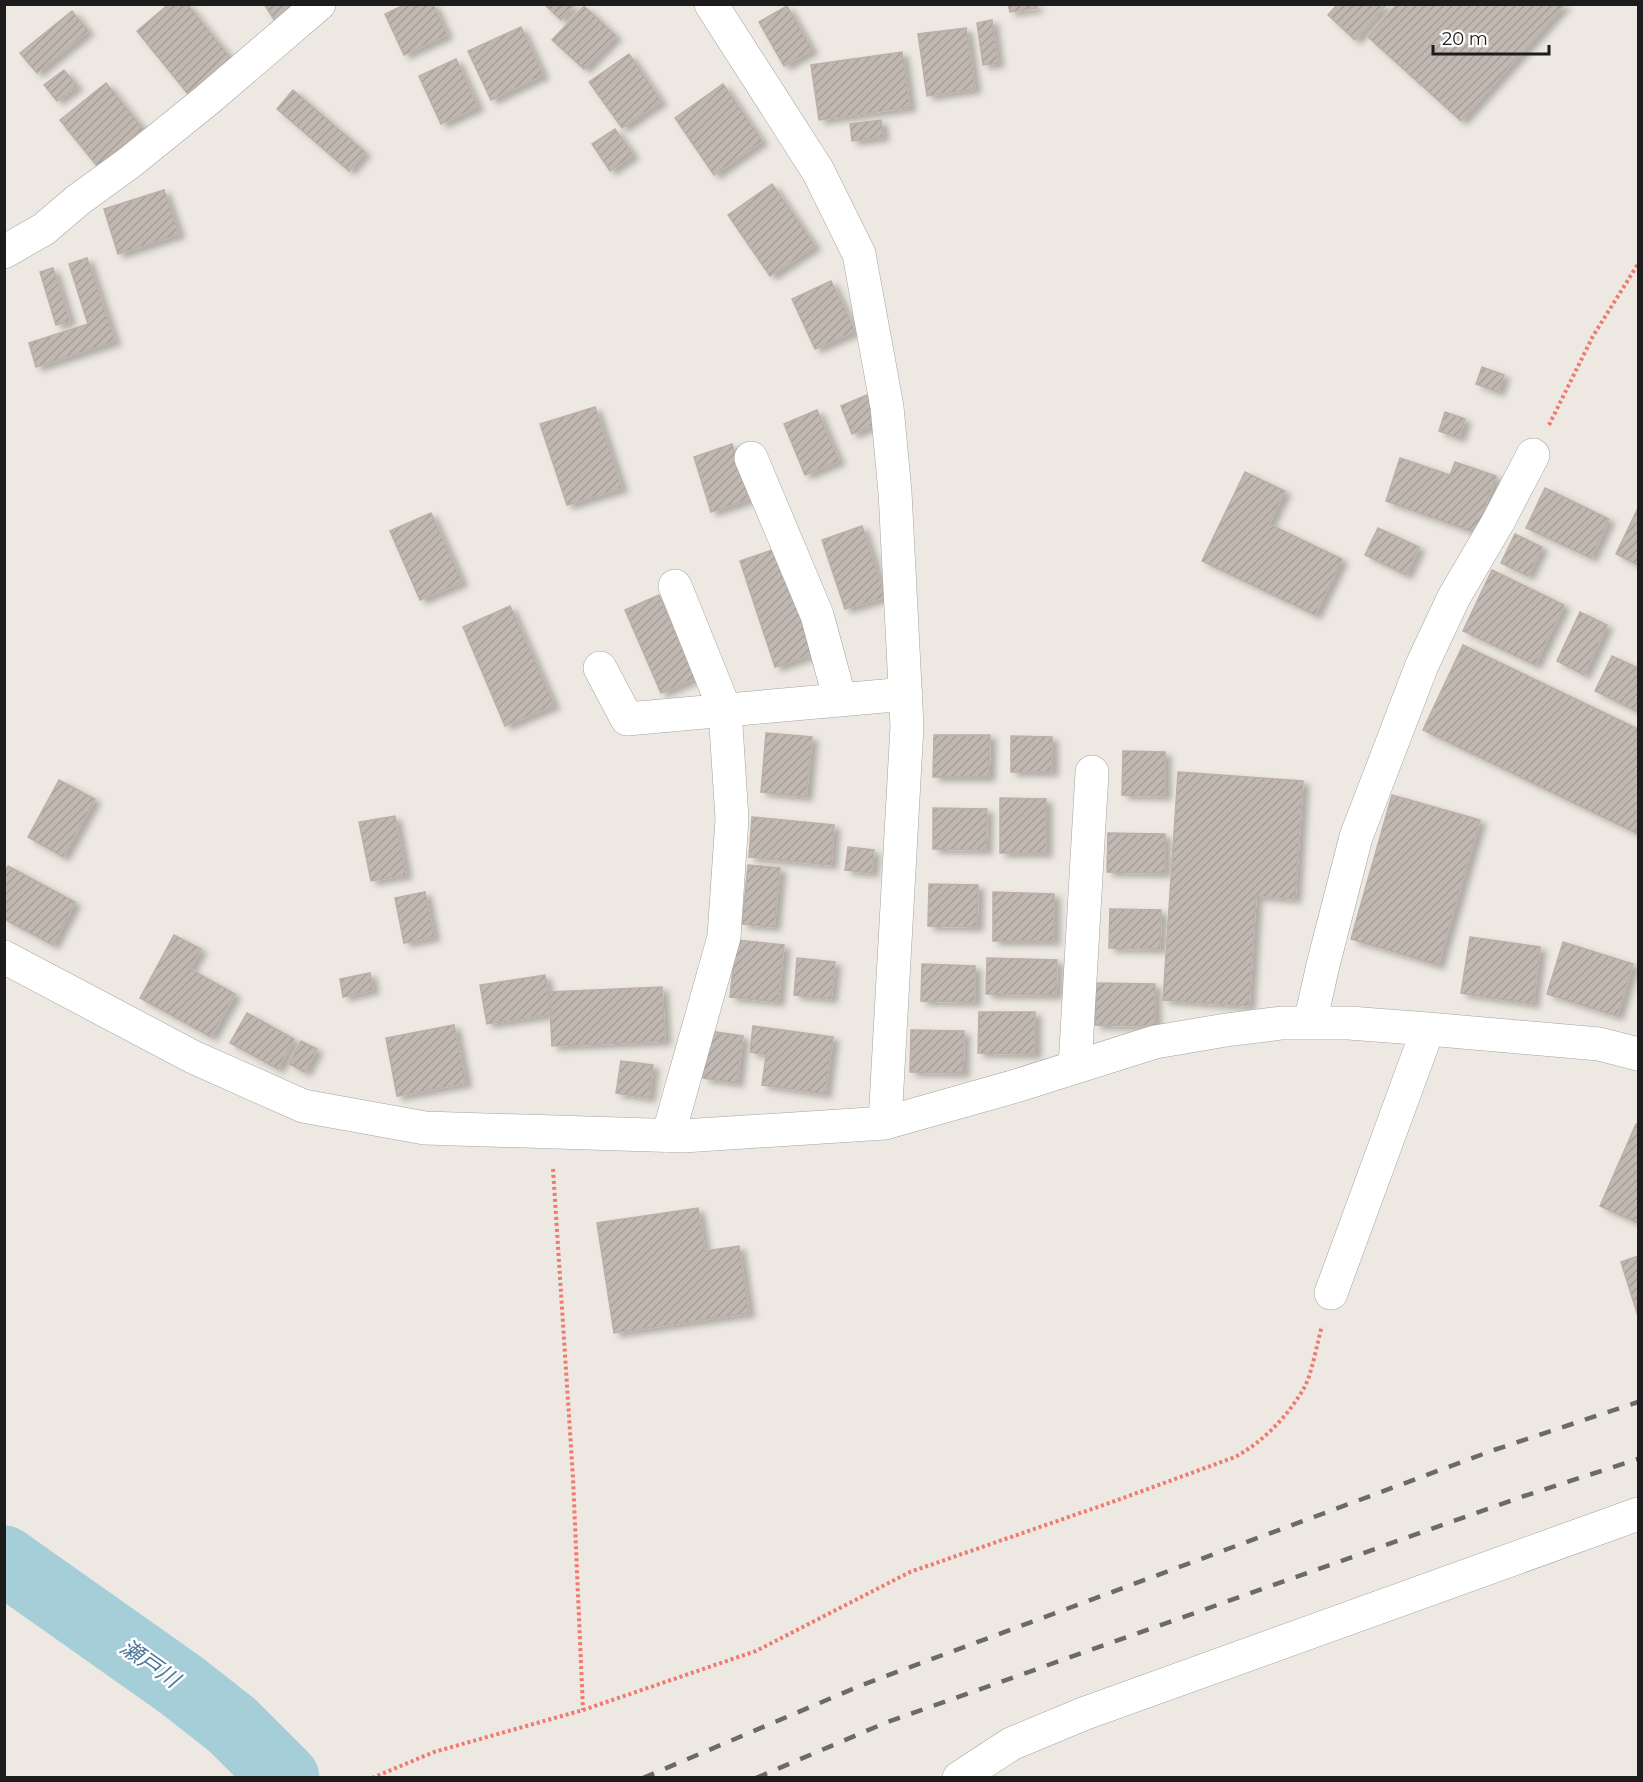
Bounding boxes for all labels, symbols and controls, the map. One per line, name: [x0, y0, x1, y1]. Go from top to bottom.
scale bar: [1433, 18, 1548, 56]
text: 20 m: [1442, 28, 1488, 50]
water label: 瀬戸川: [115, 1633, 186, 1695]

